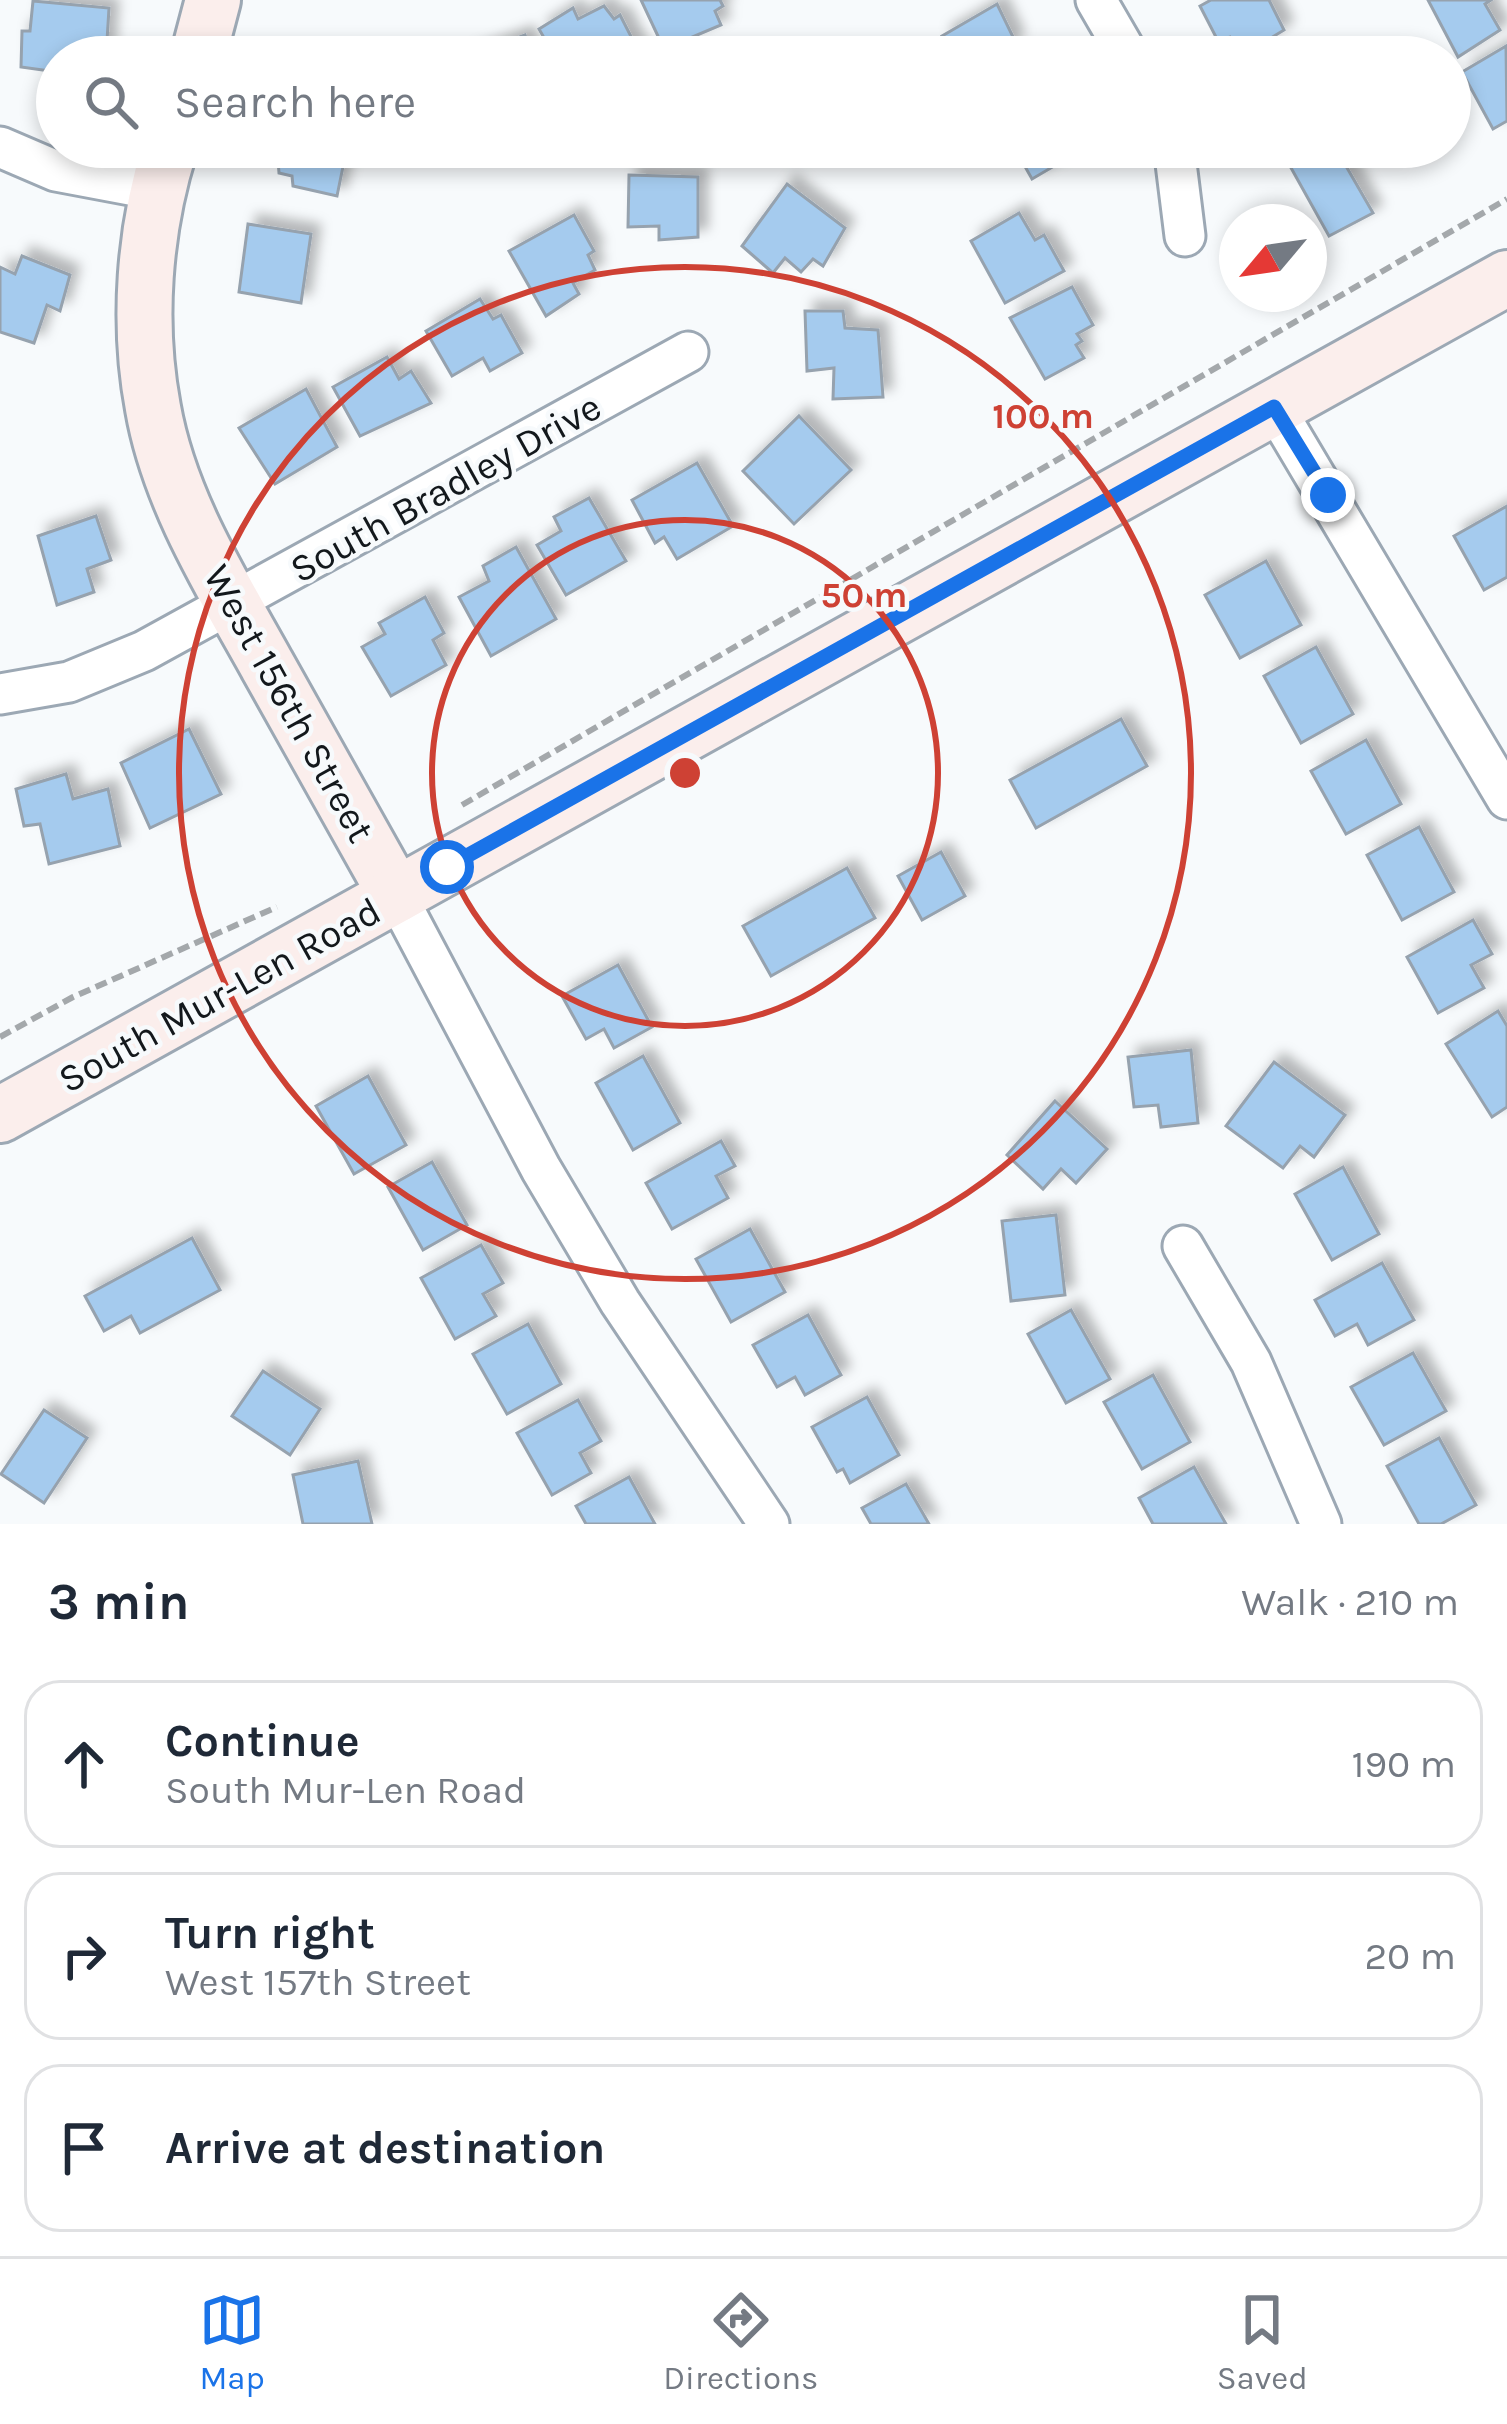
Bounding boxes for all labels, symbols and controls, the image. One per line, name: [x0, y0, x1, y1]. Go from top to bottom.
search box: [36, 36, 1471, 168]
icon: search: [78, 69, 144, 135]
text: Search here: [174, 76, 416, 128]
north arrow: [1219, 204, 1327, 312]
street label: South Bradley Drive: [282, 383, 609, 592]
text: 100 m: [992, 395, 1094, 437]
route end: [1301, 468, 1355, 522]
street label: West 156th Street: [194, 557, 384, 850]
text: 50 m: [821, 574, 908, 616]
centre of rings: [664, 752, 706, 794]
route start: [420, 840, 474, 894]
street label: South Mur-Len Road: [50, 887, 389, 1103]
text: 3 min: [48, 1572, 190, 1632]
text: Walk · 210 m: [1241, 1579, 1459, 1625]
text: Continue: [165, 1715, 360, 1767]
icon: ahead: [51, 1731, 117, 1797]
text: 190 m: [1352, 1741, 1456, 1787]
text: South Mur-Len Road: [165, 1767, 526, 1813]
text: Turn right: [165, 1907, 375, 1959]
icon: right: [51, 1923, 117, 1989]
text: 20 m: [1365, 1933, 1456, 1979]
text: West 157th Street: [165, 1959, 471, 2005]
icon: arrive: [51, 2115, 117, 2181]
text: Arrive at destination: [165, 2122, 605, 2174]
tab: Map: [199, 2287, 265, 2397]
tab: Directions: [663, 2287, 818, 2397]
tab: Saved: [1217, 2287, 1308, 2397]

